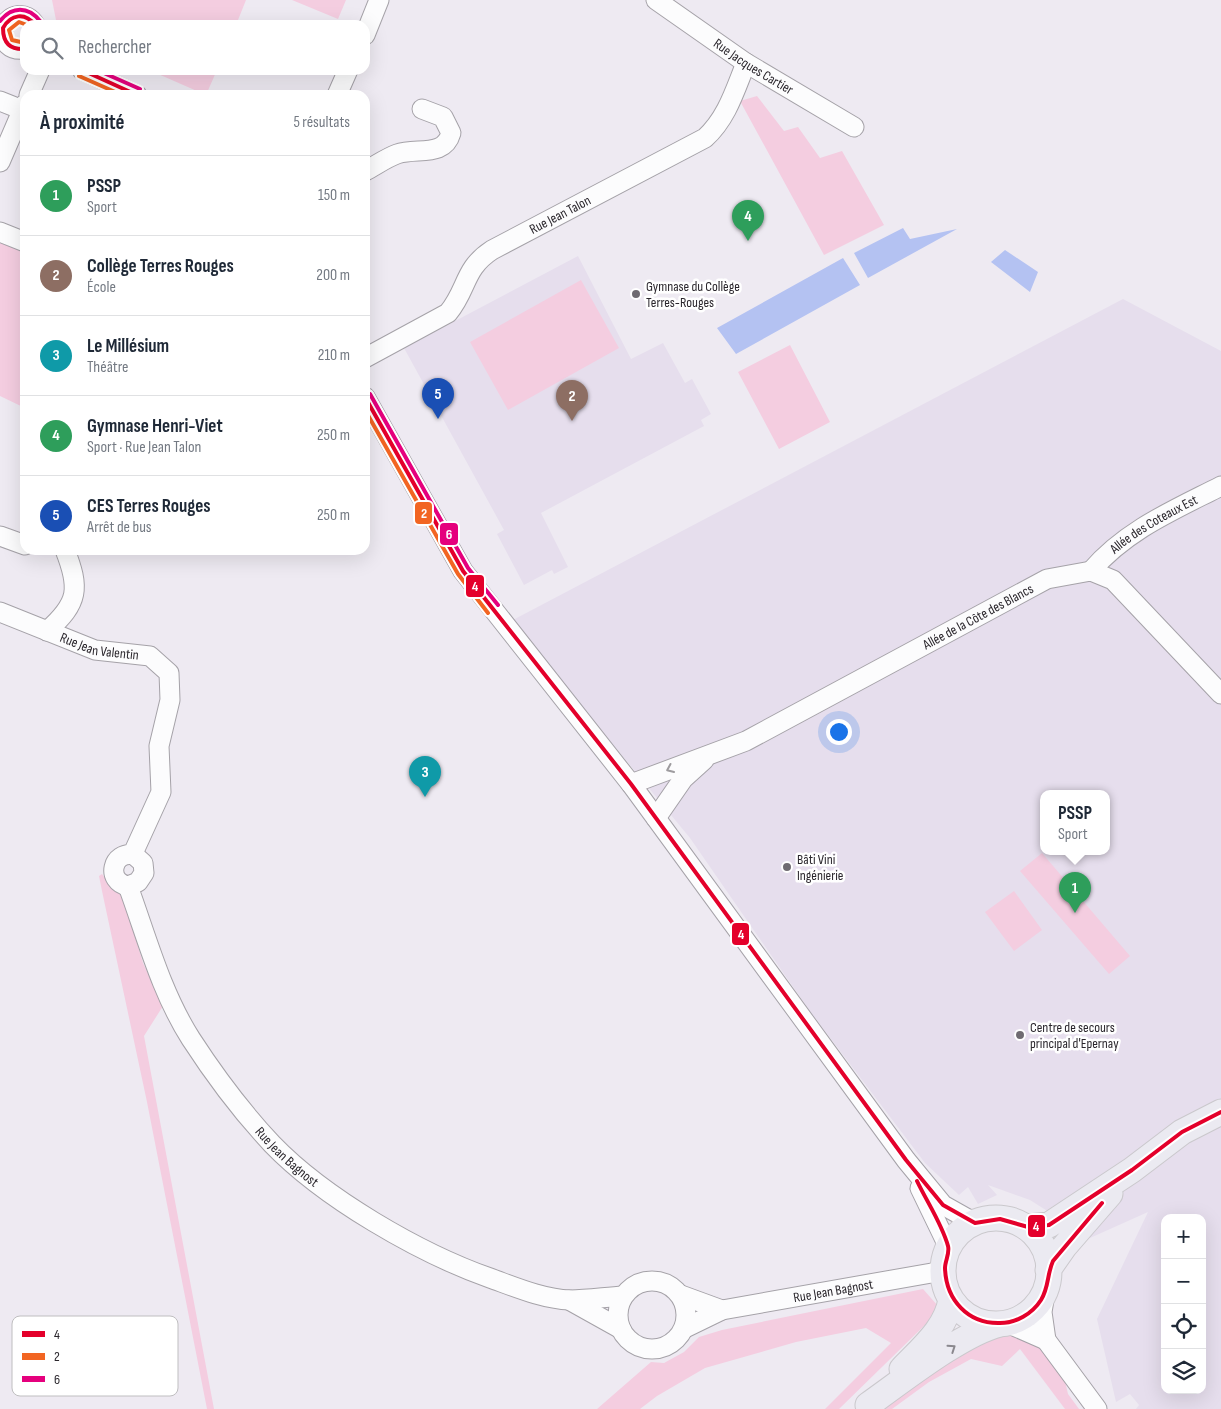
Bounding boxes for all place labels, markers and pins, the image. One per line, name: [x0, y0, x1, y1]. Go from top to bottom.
pin: 4: [732, 200, 764, 241]
place label: Gymnase du Collège Terres-Rouges: [646, 278, 740, 311]
marker: Gymnase du Collège Terres-Rouges: [630, 288, 642, 300]
pin: 5: [422, 378, 454, 419]
pin: 2: [556, 380, 588, 421]
pin: 3: [409, 756, 441, 797]
place label: Bâti Vini Ingénierie: [797, 851, 843, 884]
marker: Bâti Vini Ingénierie: [781, 861, 793, 873]
pin: 1: [1059, 872, 1091, 913]
place label: Centre de secours principal d'Epernay: [1030, 1019, 1119, 1052]
marker: Centre de secours principal d'Epernay: [1014, 1029, 1026, 1041]

